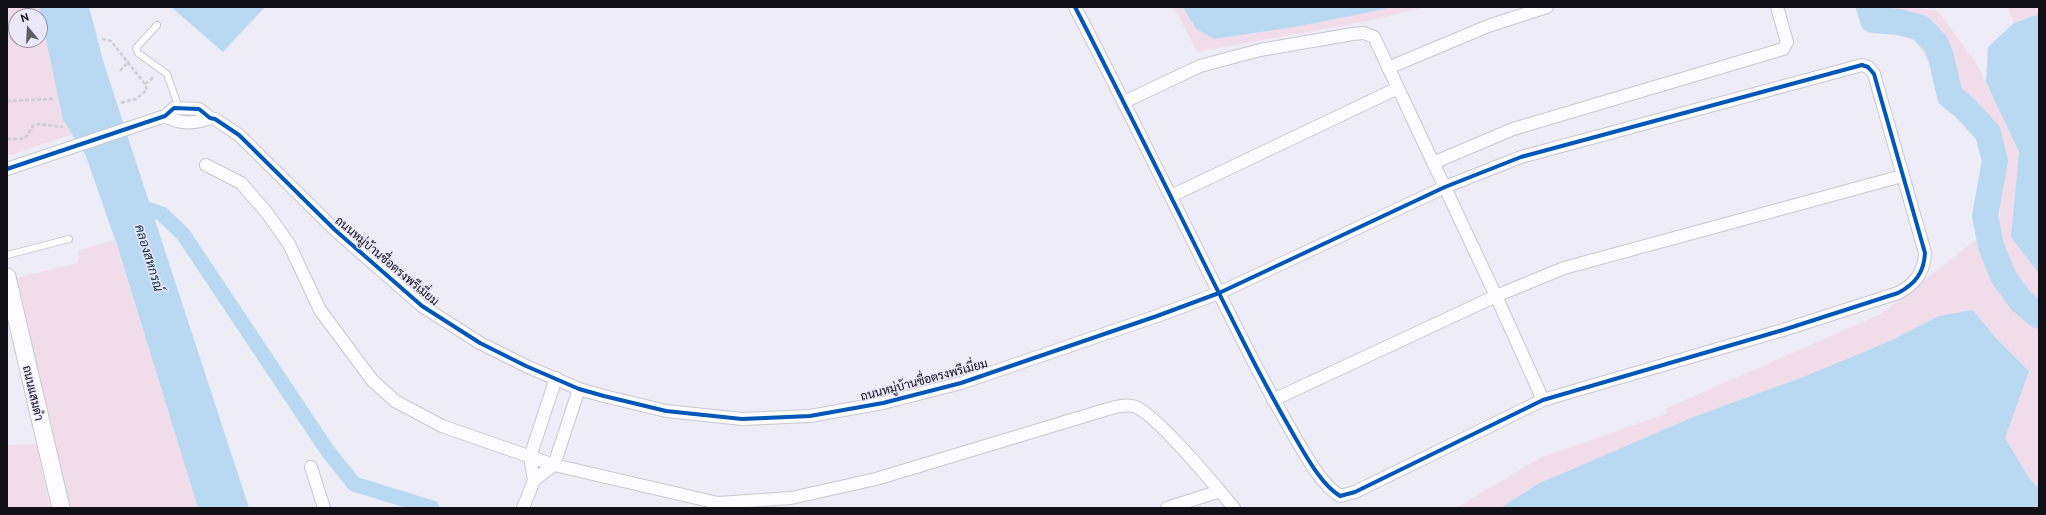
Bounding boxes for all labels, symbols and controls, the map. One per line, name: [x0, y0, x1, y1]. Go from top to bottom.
north arrow: [8, 8, 48, 48]
text: N: [19, 11, 30, 25]
street label: ถนนหมู่บ้านซื่อตรงพรีเมี่ยม: [332, 213, 442, 309]
water label: คลองสหกรณ์: [131, 223, 167, 293]
street label: ถนนหมู่บ้านซื่อตรงพรีเมี่ยม: [859, 356, 989, 404]
street label: ถนนแสมดำ: [20, 364, 46, 422]

